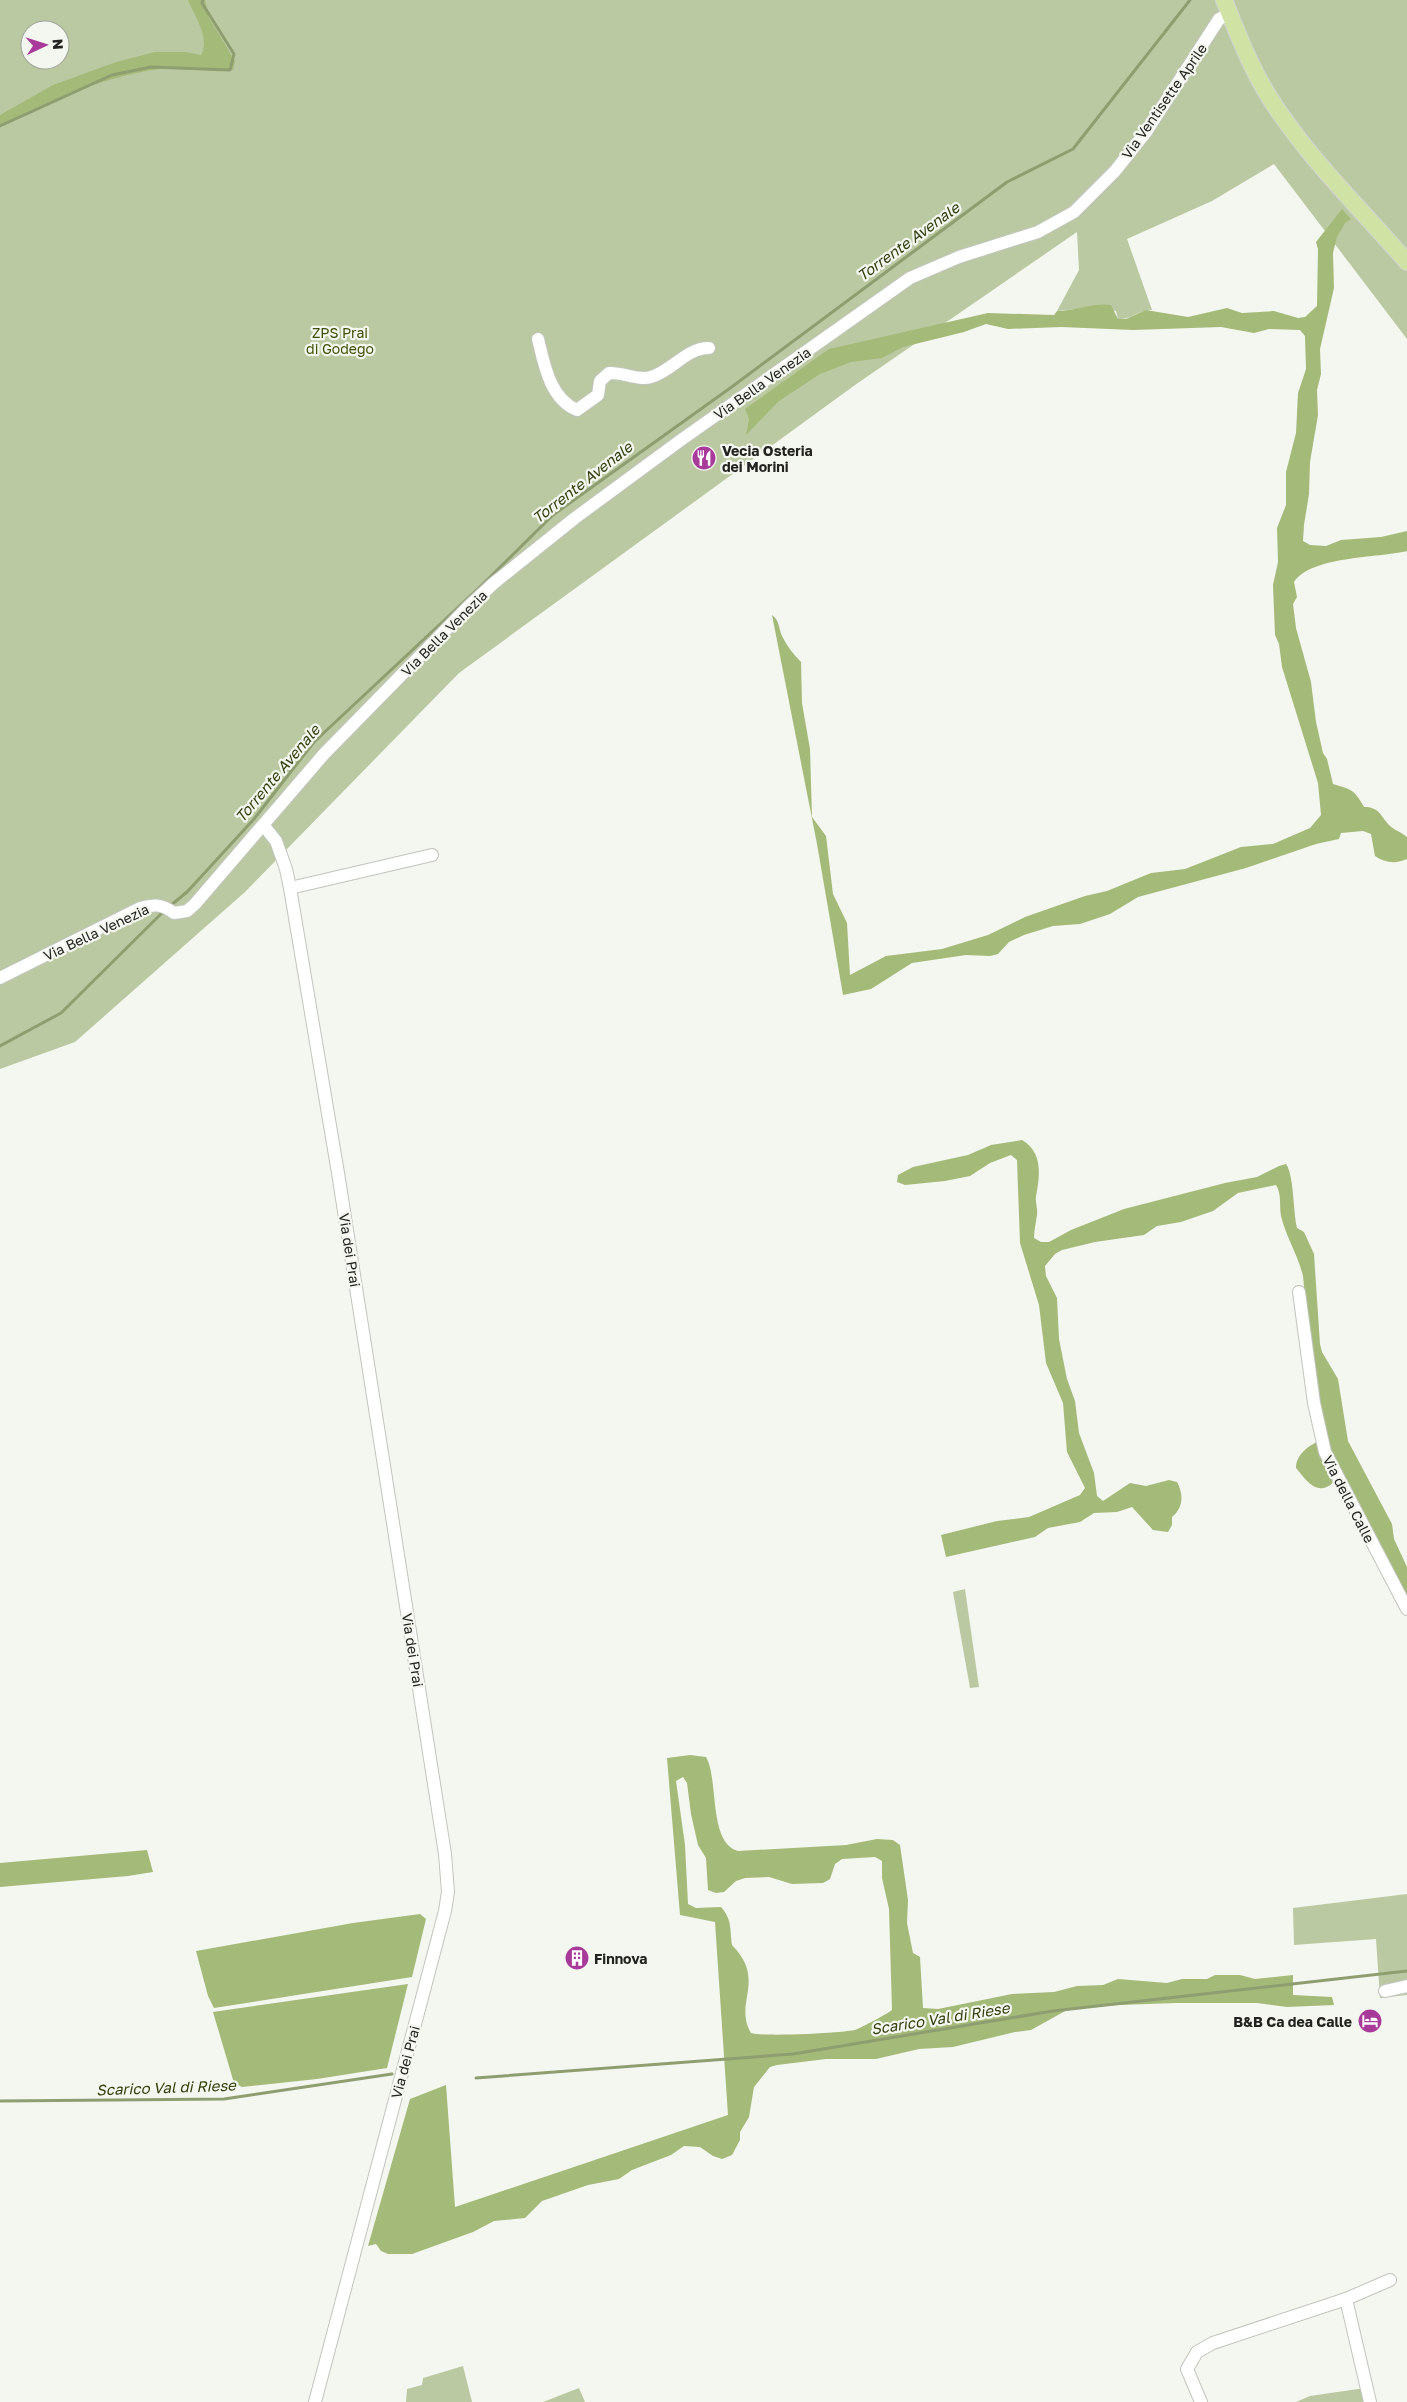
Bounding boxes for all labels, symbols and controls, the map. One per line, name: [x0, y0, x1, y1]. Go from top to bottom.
north arrow: [20, 20, 70, 70]
text: N: [50, 38, 67, 50]
street label: Via Ventisette Aprile: [1118, 40, 1210, 162]
water label: Torrente Avenale: [853, 197, 964, 284]
park label: ZPS Prai di Godego: [306, 324, 374, 357]
street label: Via Bella Venezia: [710, 343, 814, 423]
water label: Torrente Avenale: [528, 437, 637, 527]
place label: Vecia Osteria dei Morini: [722, 442, 813, 475]
restaurant icon: Vecia Osteria dei Morini: [691, 445, 717, 471]
street label: Via Bella Venezia: [397, 586, 491, 680]
water label: Torrente Avenale: [231, 720, 324, 825]
street label: Via Bella Venezia: [40, 900, 152, 964]
street label: Via dei Prai: [336, 1212, 364, 1288]
street label: Via della Calle: [1320, 1452, 1378, 1546]
street label: Via dei Prai: [399, 1612, 427, 1688]
building icon: Finnova: [564, 1945, 590, 1971]
place label: Finnova: [594, 1950, 647, 1967]
water label: Scarico Val di Riese: [870, 1998, 1012, 2038]
hotel icon: B&B Ca dea Calle: [1357, 2008, 1383, 2034]
place label: B&B Ca dea Calle: [1233, 2013, 1352, 2030]
street label: Via dei Prai: [387, 2024, 423, 2100]
water label: Scarico Val di Riese: [96, 2076, 237, 2098]

